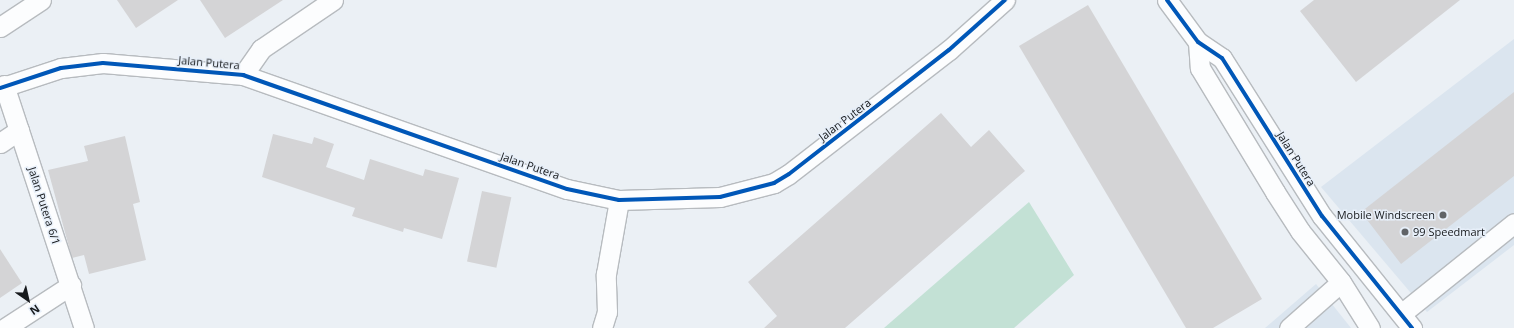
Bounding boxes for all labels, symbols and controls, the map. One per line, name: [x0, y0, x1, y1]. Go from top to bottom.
street label: Jalan Putera: [178, 54, 240, 72]
street label: Jalan Putera: [816, 96, 874, 144]
street label: Jalan Putera: [1274, 129, 1318, 189]
street label: Jalan Putera: [499, 150, 561, 182]
street label: Jalan Putera 6/1: [25, 165, 63, 247]
place label: Mobile Windscreen: [1337, 208, 1435, 222]
marker: Mobile Windscreen: [1438, 210, 1448, 220]
place label: 99 Speedmart: [1413, 225, 1485, 239]
marker: 99 Speedmart: [1400, 227, 1410, 237]
north arrow: [8, 280, 48, 320]
text: N: [27, 302, 43, 319]

